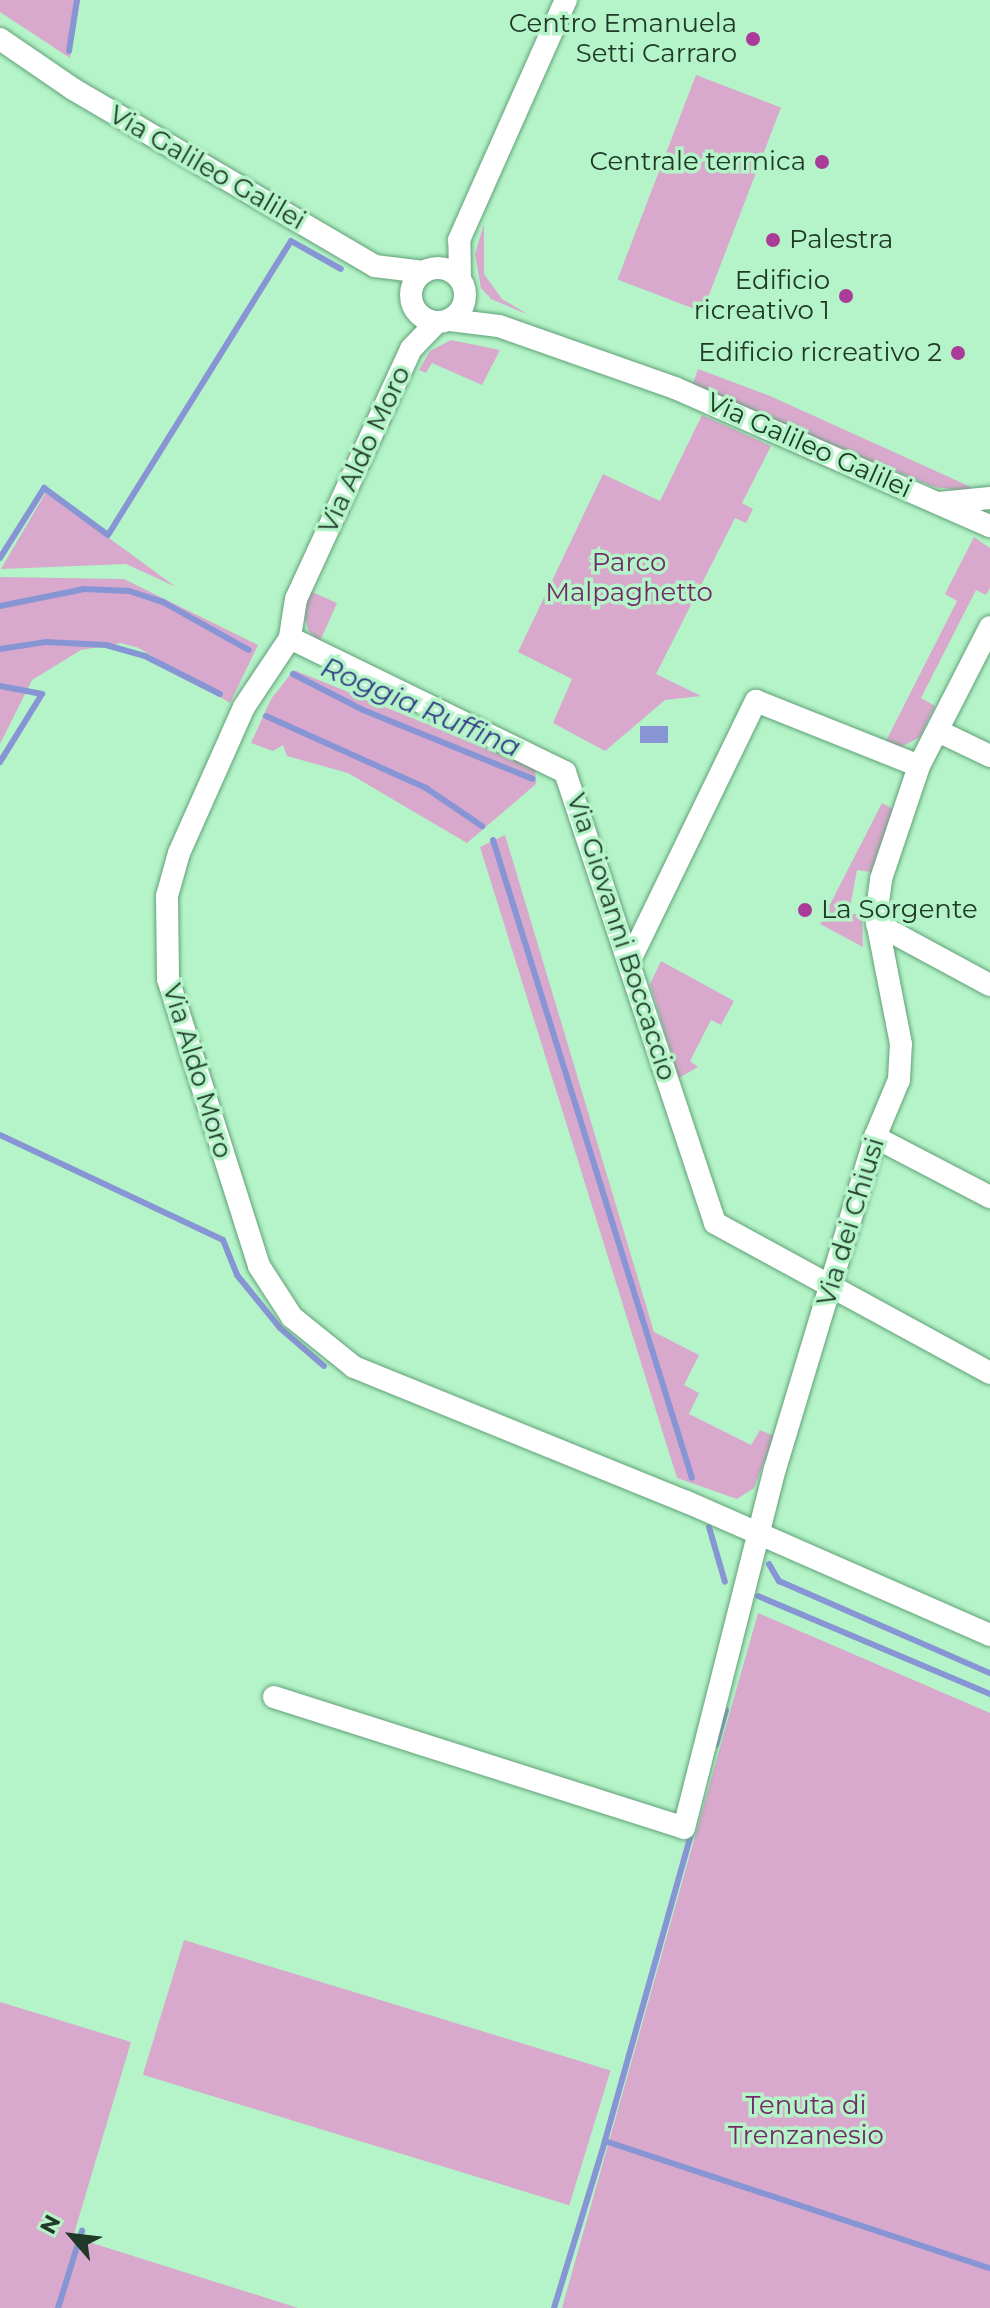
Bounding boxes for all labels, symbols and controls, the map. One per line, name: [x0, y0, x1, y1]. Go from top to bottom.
place label: Centro Emanuela Setti Carraro: [509, 8, 737, 70]
marker: Centro Emanuela Setti Carraro: [744, 30, 762, 48]
street label: Via Galileo Galilei: [103, 99, 311, 237]
place label: Centrale termica: [590, 146, 806, 178]
marker: Centrale termica: [813, 153, 831, 171]
place label: Palestra: [789, 224, 893, 256]
marker: Palestra: [764, 231, 782, 249]
place label: Edificio ricreativo 1: [694, 265, 830, 326]
marker: Edificio ricreativo 1: [837, 287, 855, 305]
place label: Edificio ricreativo 2: [698, 337, 942, 369]
marker: Edificio ricreativo 2: [949, 344, 967, 362]
street label: Via Aldo Moro: [313, 362, 417, 538]
street label: Via Galileo Galilei: [702, 387, 916, 505]
park label: Parco Malpaghetto: [545, 547, 713, 608]
water label: Roggia Ruffina: [316, 650, 526, 764]
street label: Via Giovanni Boccaccio: [560, 789, 682, 1085]
place label: La Sorgente: [821, 894, 978, 926]
marker: La Sorgente: [796, 901, 814, 919]
street label: Via Aldo Moro: [156, 980, 238, 1162]
street label: Via dei Chiusi: [811, 1134, 891, 1310]
park label: Tenuta di Trenzanesio: [728, 2090, 884, 2152]
north arrow: [32, 2196, 112, 2276]
text: N: [34, 2210, 66, 2239]

